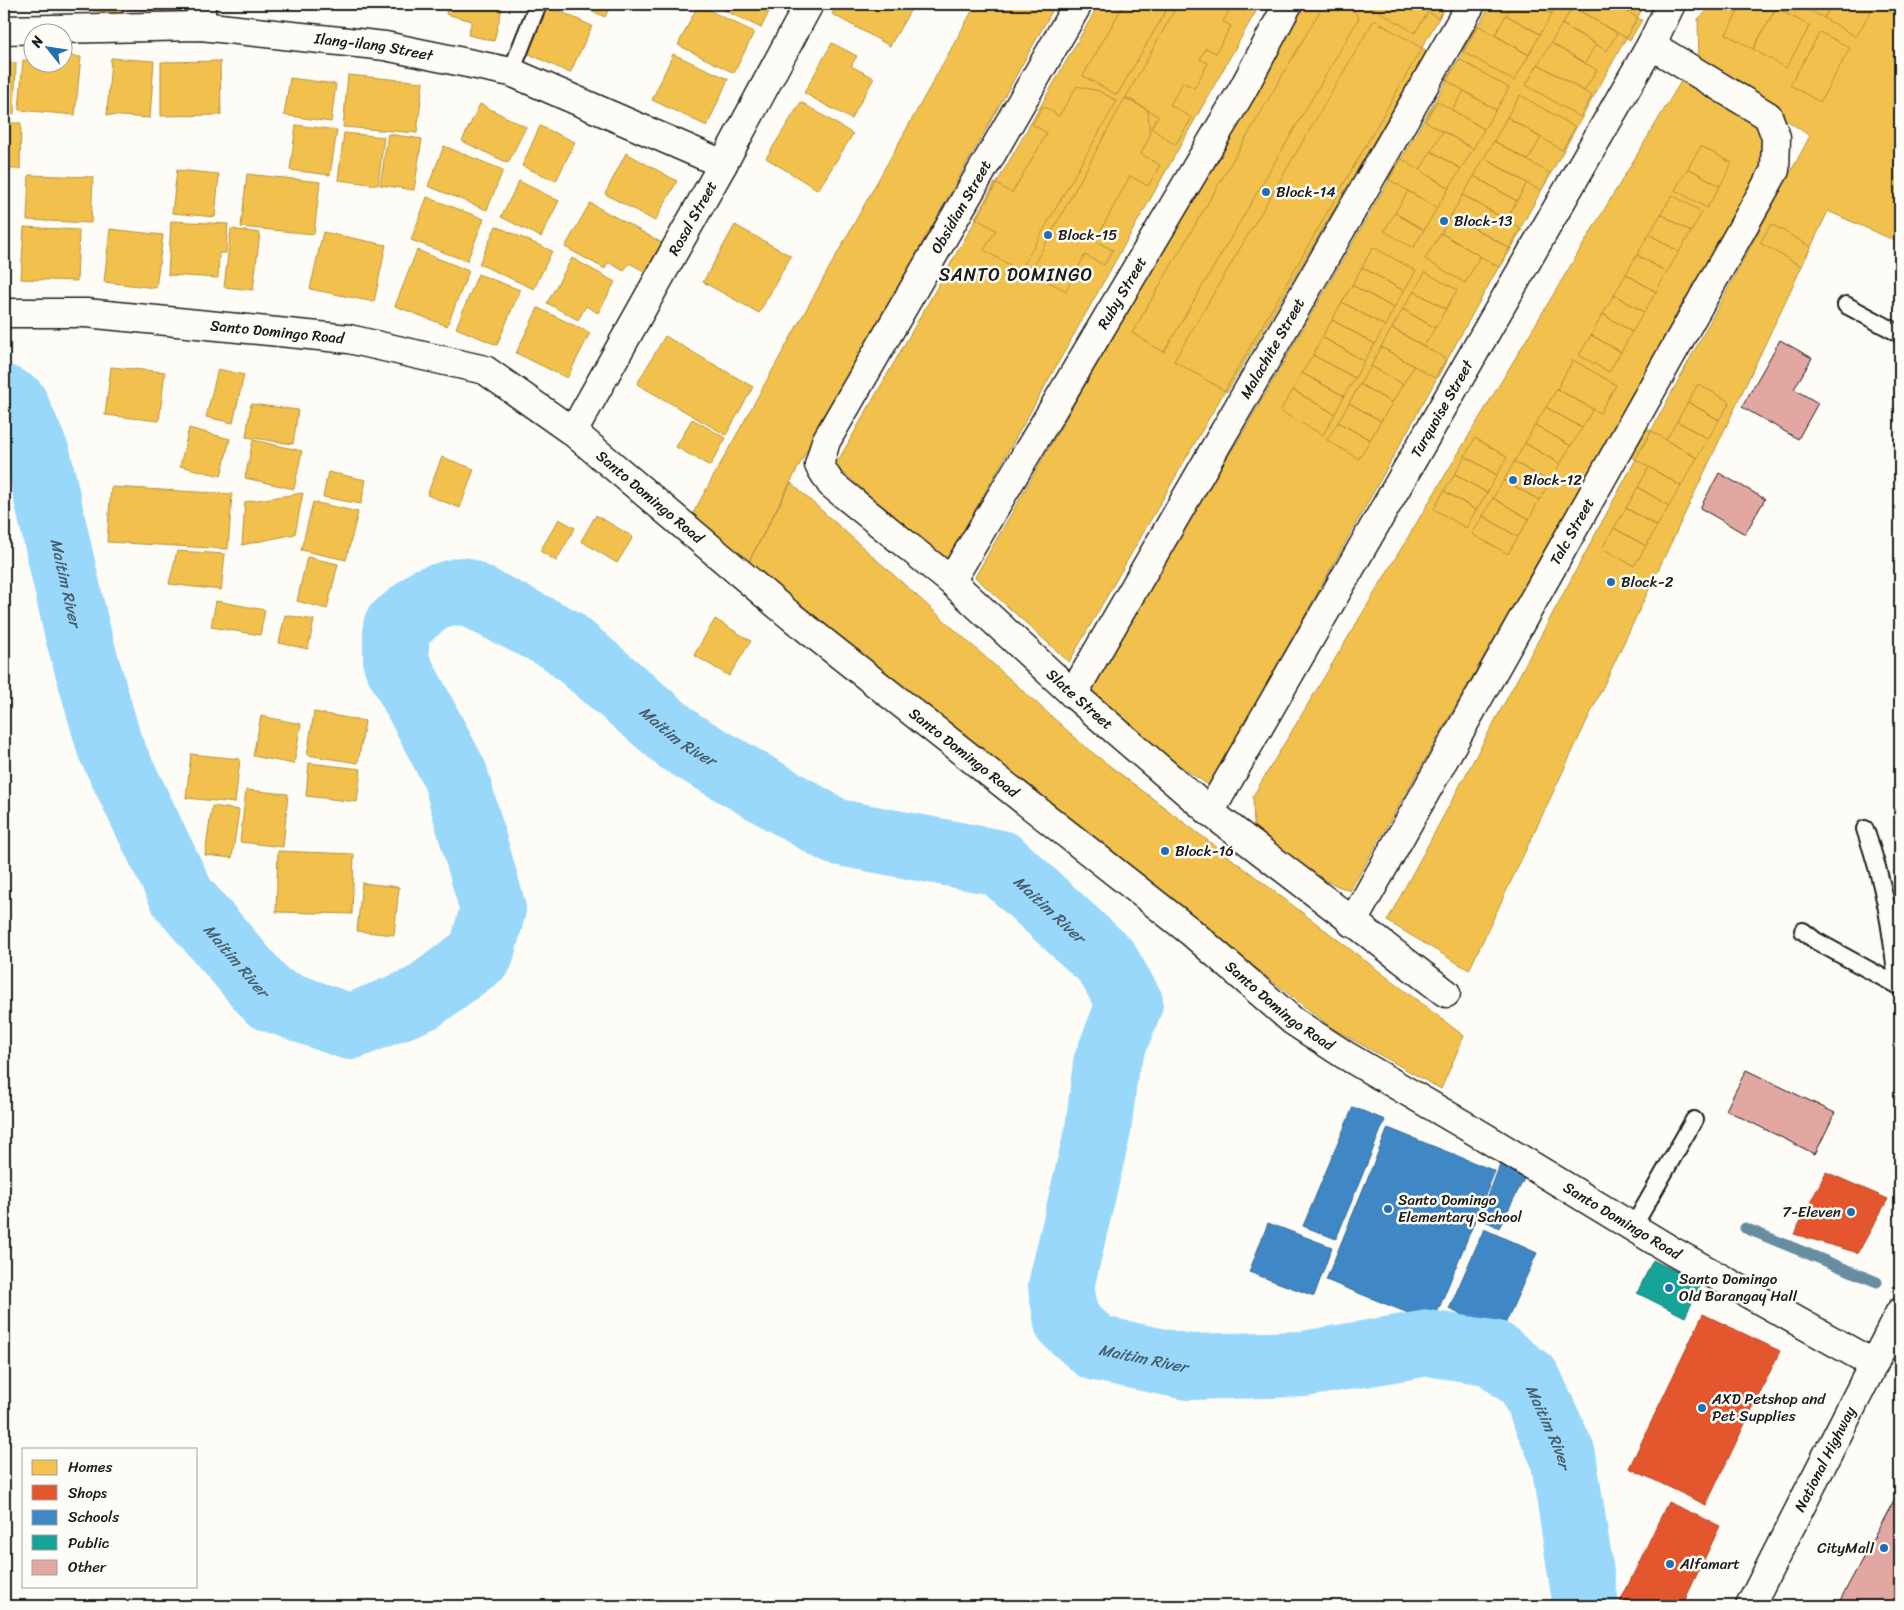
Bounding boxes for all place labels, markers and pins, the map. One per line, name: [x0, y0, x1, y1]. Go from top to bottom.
place label: Block-14: [1276, 179, 1336, 205]
marker: Block-14: [1260, 186, 1272, 198]
place label: Block-13: [1454, 208, 1512, 234]
marker: Block-13: [1438, 215, 1450, 227]
place label: Block-15: [1058, 222, 1117, 248]
marker: Block-15: [1042, 229, 1054, 241]
place label: Block-12: [1523, 467, 1582, 493]
marker: Block-12: [1507, 474, 1519, 486]
place label: Block-2: [1621, 569, 1674, 595]
marker: Block-2: [1605, 576, 1617, 588]
place label: Block-16: [1175, 838, 1234, 864]
marker: Block-16: [1159, 845, 1171, 857]
place label: Santo Domingo Elementary School: [1398, 1187, 1523, 1230]
place label: 7-Eleven: [1782, 1199, 1841, 1225]
marker: Santo Domingo Elementary School: [1382, 1203, 1394, 1215]
marker: 7-Eleven: [1845, 1206, 1857, 1218]
place label: Santo Domingo Old Barangay Hall: [1679, 1266, 1798, 1309]
marker: Santo Domingo Old Barangay Hall: [1663, 1282, 1675, 1294]
place label: AXD Petshop and Pet Supplies: [1711, 1386, 1826, 1429]
marker: AXD Petshop and Pet Supplies: [1696, 1402, 1708, 1414]
place label: CityMall: [1817, 1535, 1875, 1561]
marker: CityMall: [1878, 1542, 1890, 1554]
place label: Alfamart: [1679, 1551, 1740, 1577]
marker: Alfamart: [1664, 1558, 1676, 1570]

